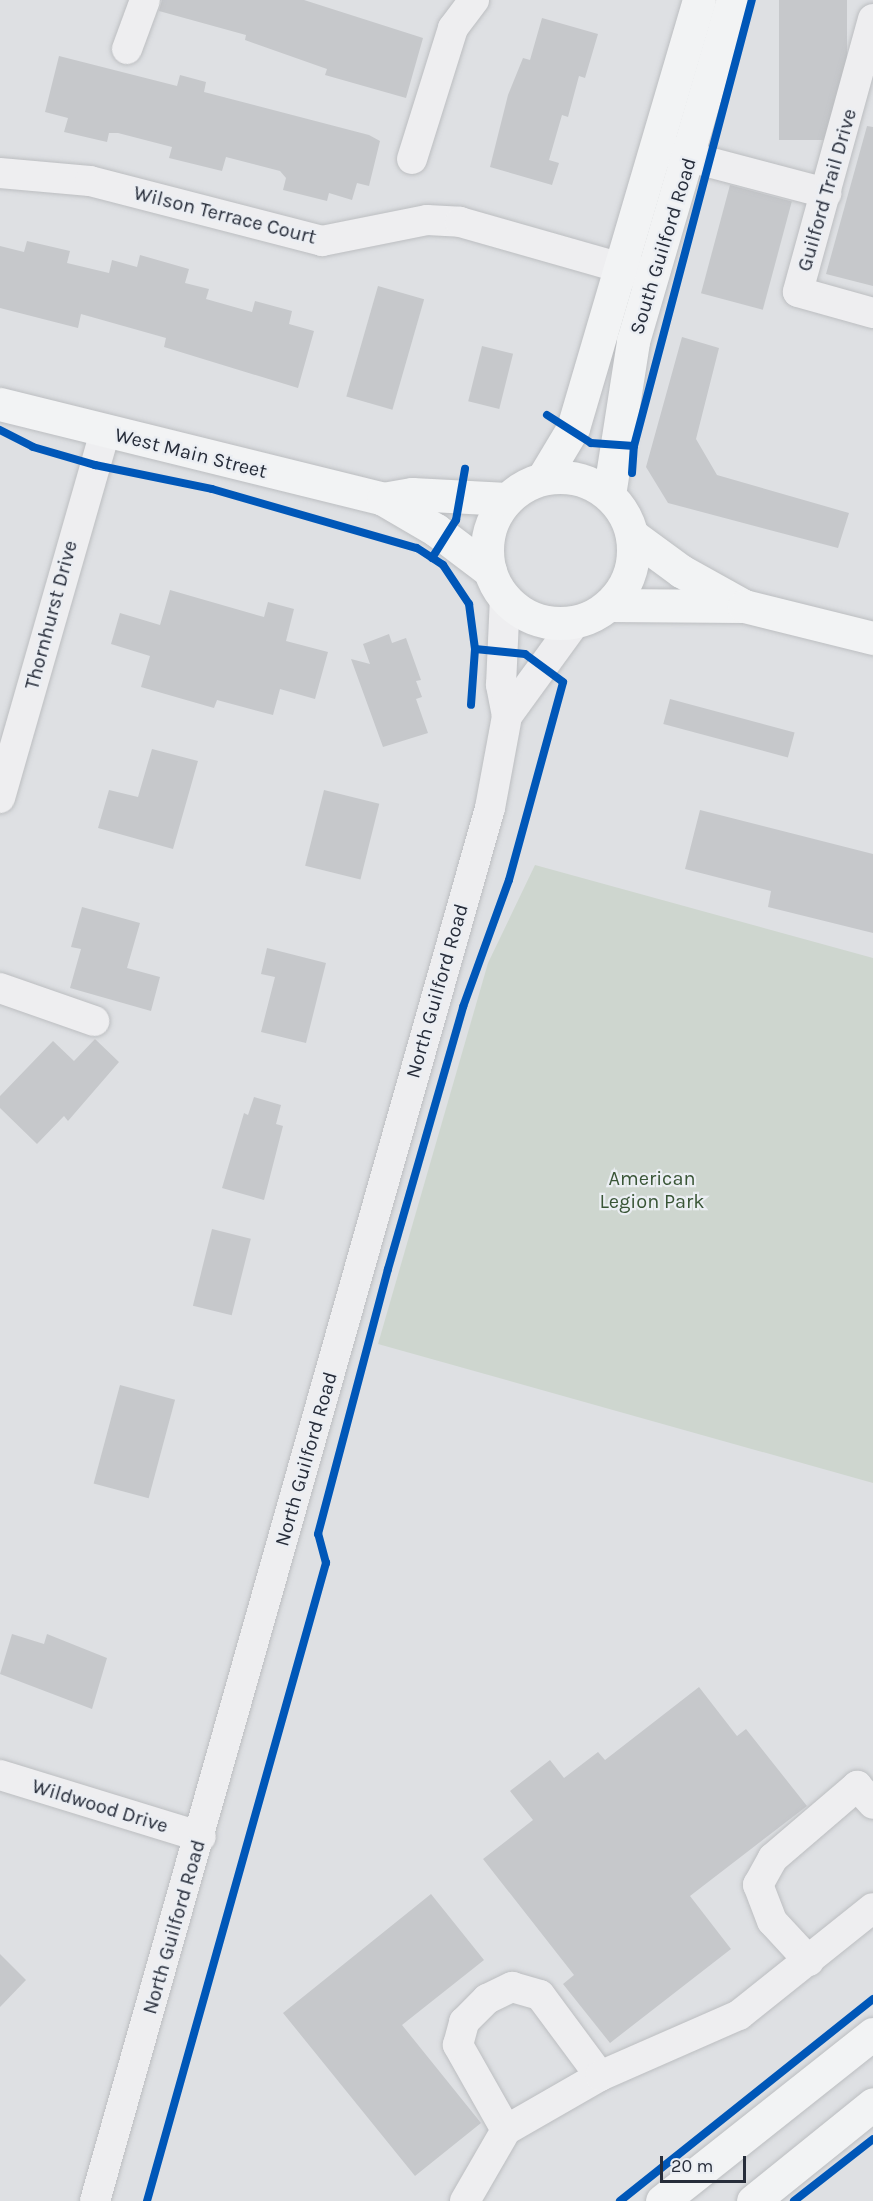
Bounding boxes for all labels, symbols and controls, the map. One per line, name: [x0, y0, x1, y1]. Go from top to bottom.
street label: Guilford Trail Drive: [792, 106, 862, 274]
street label: South Guilford Road: [625, 155, 701, 337]
street label: Wilson Terrace Court: [131, 181, 319, 249]
street label: West Main Street: [112, 422, 270, 484]
street label: Thornhurst Drive: [20, 538, 82, 692]
street label: North Guilford Road: [401, 901, 473, 1081]
park label: American Legion Park: [599, 1167, 705, 1214]
street label: North Guilford Road: [270, 1369, 342, 1549]
street label: Wildwood Drive: [29, 1774, 171, 1838]
street label: North Guilford Road: [138, 1837, 210, 2017]
scale bar: [663, 2144, 748, 2182]
text: 20 m: [671, 2155, 713, 2177]

